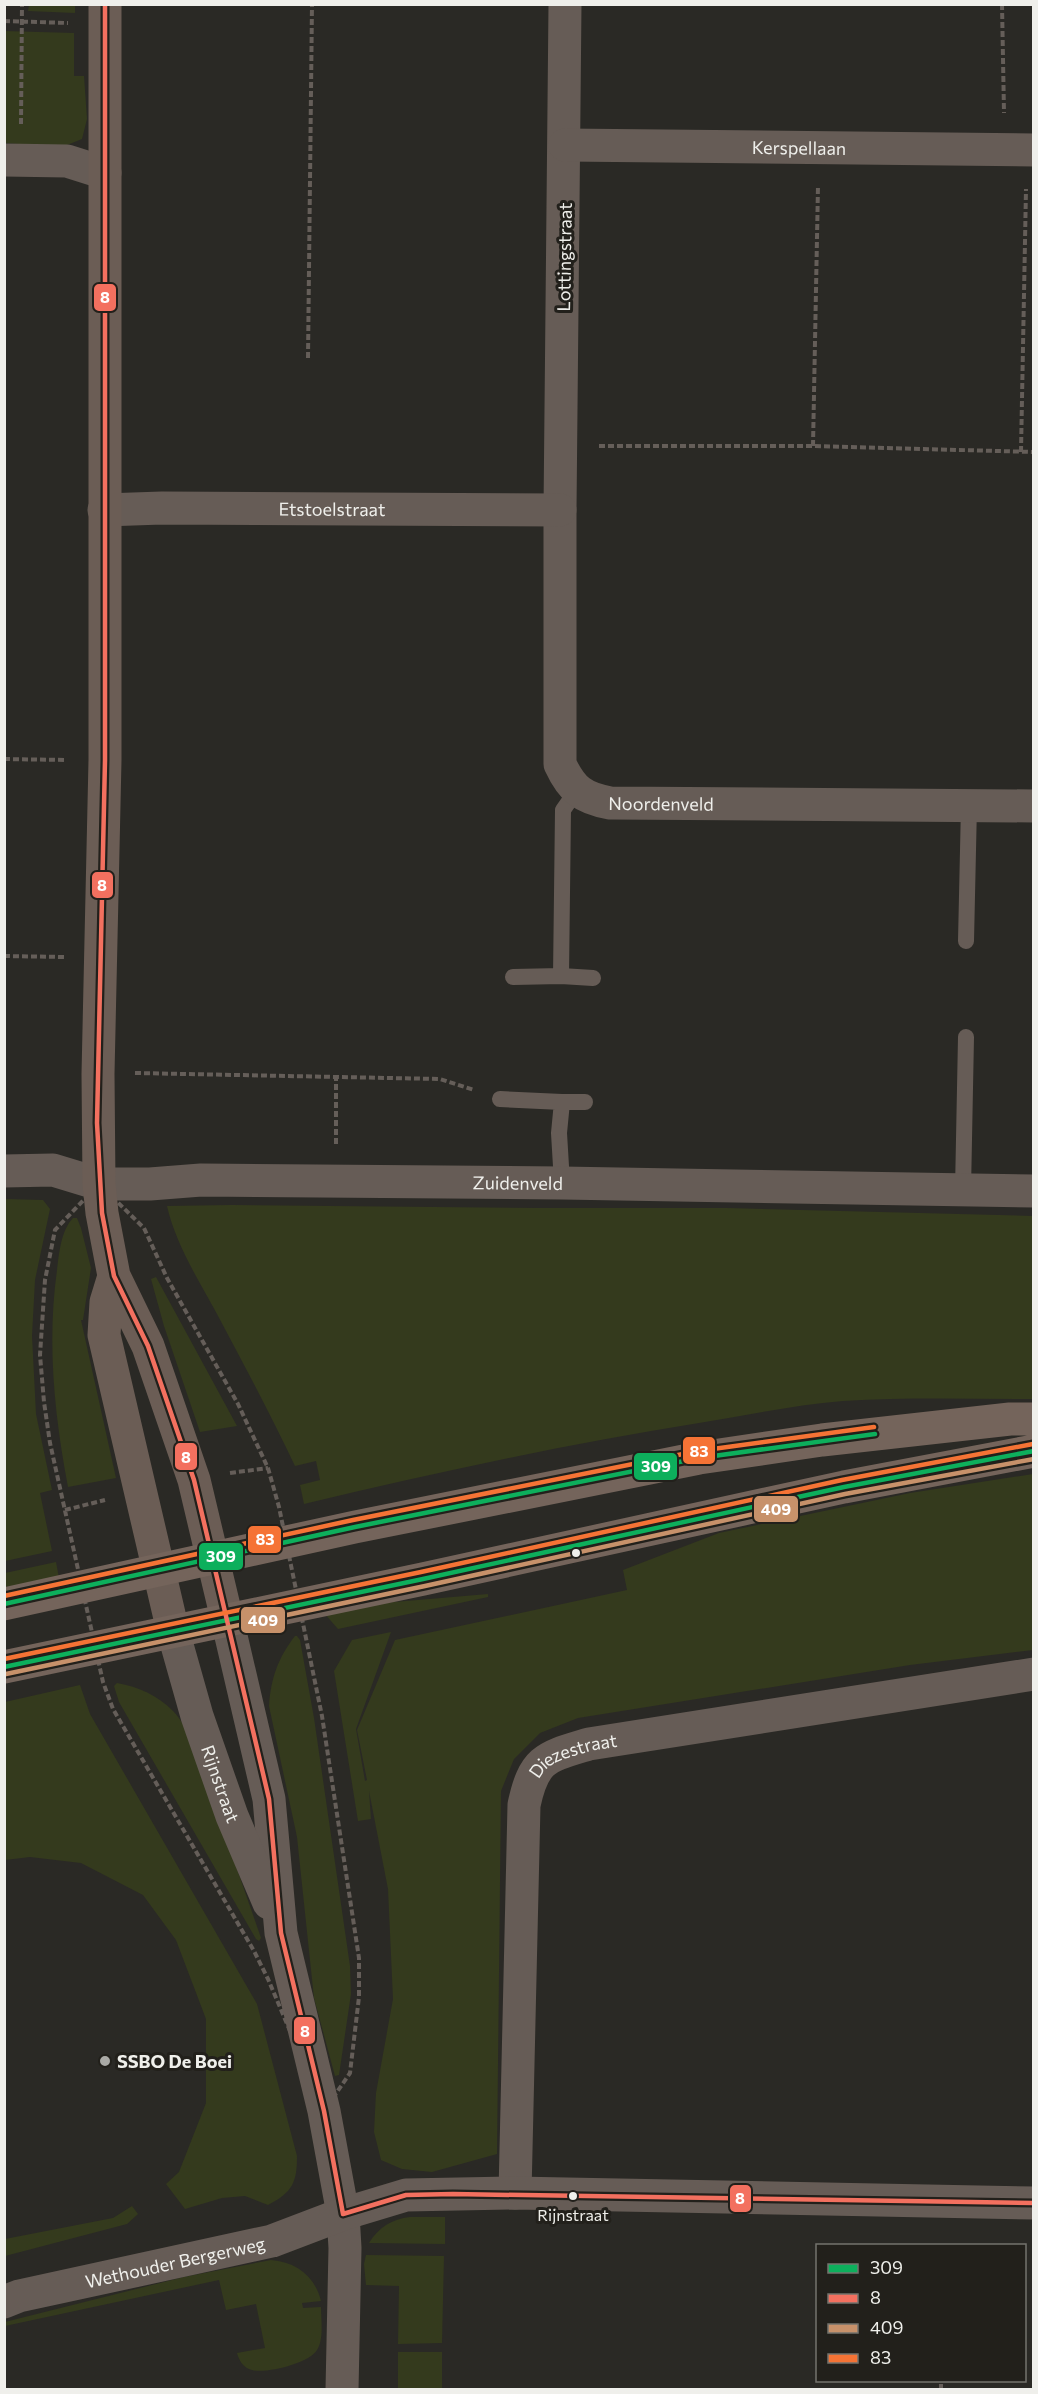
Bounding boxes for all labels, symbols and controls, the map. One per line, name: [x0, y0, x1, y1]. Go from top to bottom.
street label: Kerspellaan: [752, 136, 846, 159]
street label: Lottingstraat: [552, 202, 576, 312]
line badge: 8: [93, 283, 117, 312]
text: 8: [100, 287, 110, 306]
street label: Etstoelstraat: [278, 498, 385, 520]
street label: Noordenveld: [608, 792, 714, 815]
line badge: 8: [91, 871, 114, 899]
text: 8: [97, 875, 107, 894]
street label: Zuidenveld: [473, 1171, 563, 1194]
line badge: 83: [682, 1436, 716, 1465]
text: 83: [689, 1441, 709, 1460]
line badge: 8: [174, 1442, 198, 1471]
text: 8: [181, 1447, 191, 1466]
line badge: 309: [633, 1452, 678, 1481]
text: 309: [641, 1456, 671, 1475]
line badge: 409: [753, 1495, 799, 1523]
text: 409: [761, 1499, 791, 1518]
line badge: 83: [247, 1525, 282, 1554]
text: 83: [255, 1529, 275, 1548]
line badge: 309: [198, 1542, 244, 1571]
text: 309: [206, 1546, 236, 1565]
unlabelled marker: [570, 1547, 582, 1559]
line badge: 409: [240, 1606, 286, 1634]
text: 409: [248, 1610, 278, 1629]
street label: Diezestraat: [524, 1729, 618, 1782]
street label: Rijnstraat: [197, 1742, 244, 1826]
line badge: 8: [293, 2016, 316, 2045]
text: 8: [300, 2021, 310, 2040]
place label: SSBO De Boei: [117, 2050, 232, 2072]
marker: SSBO De Boei: [98, 2054, 112, 2068]
line badge: 8: [729, 2184, 752, 2213]
text: 8: [735, 2188, 745, 2207]
marker: Rijnstraat: [567, 2190, 579, 2202]
place label: Rijnstraat: [537, 2205, 609, 2224]
street label: Wethouder Bergerweg: [83, 2232, 267, 2292]
legend: [816, 2244, 1026, 2382]
text: 309: [870, 2256, 903, 2278]
text: 8: [870, 2286, 881, 2308]
text: 409: [870, 2316, 903, 2338]
text: 83: [870, 2346, 891, 2368]

